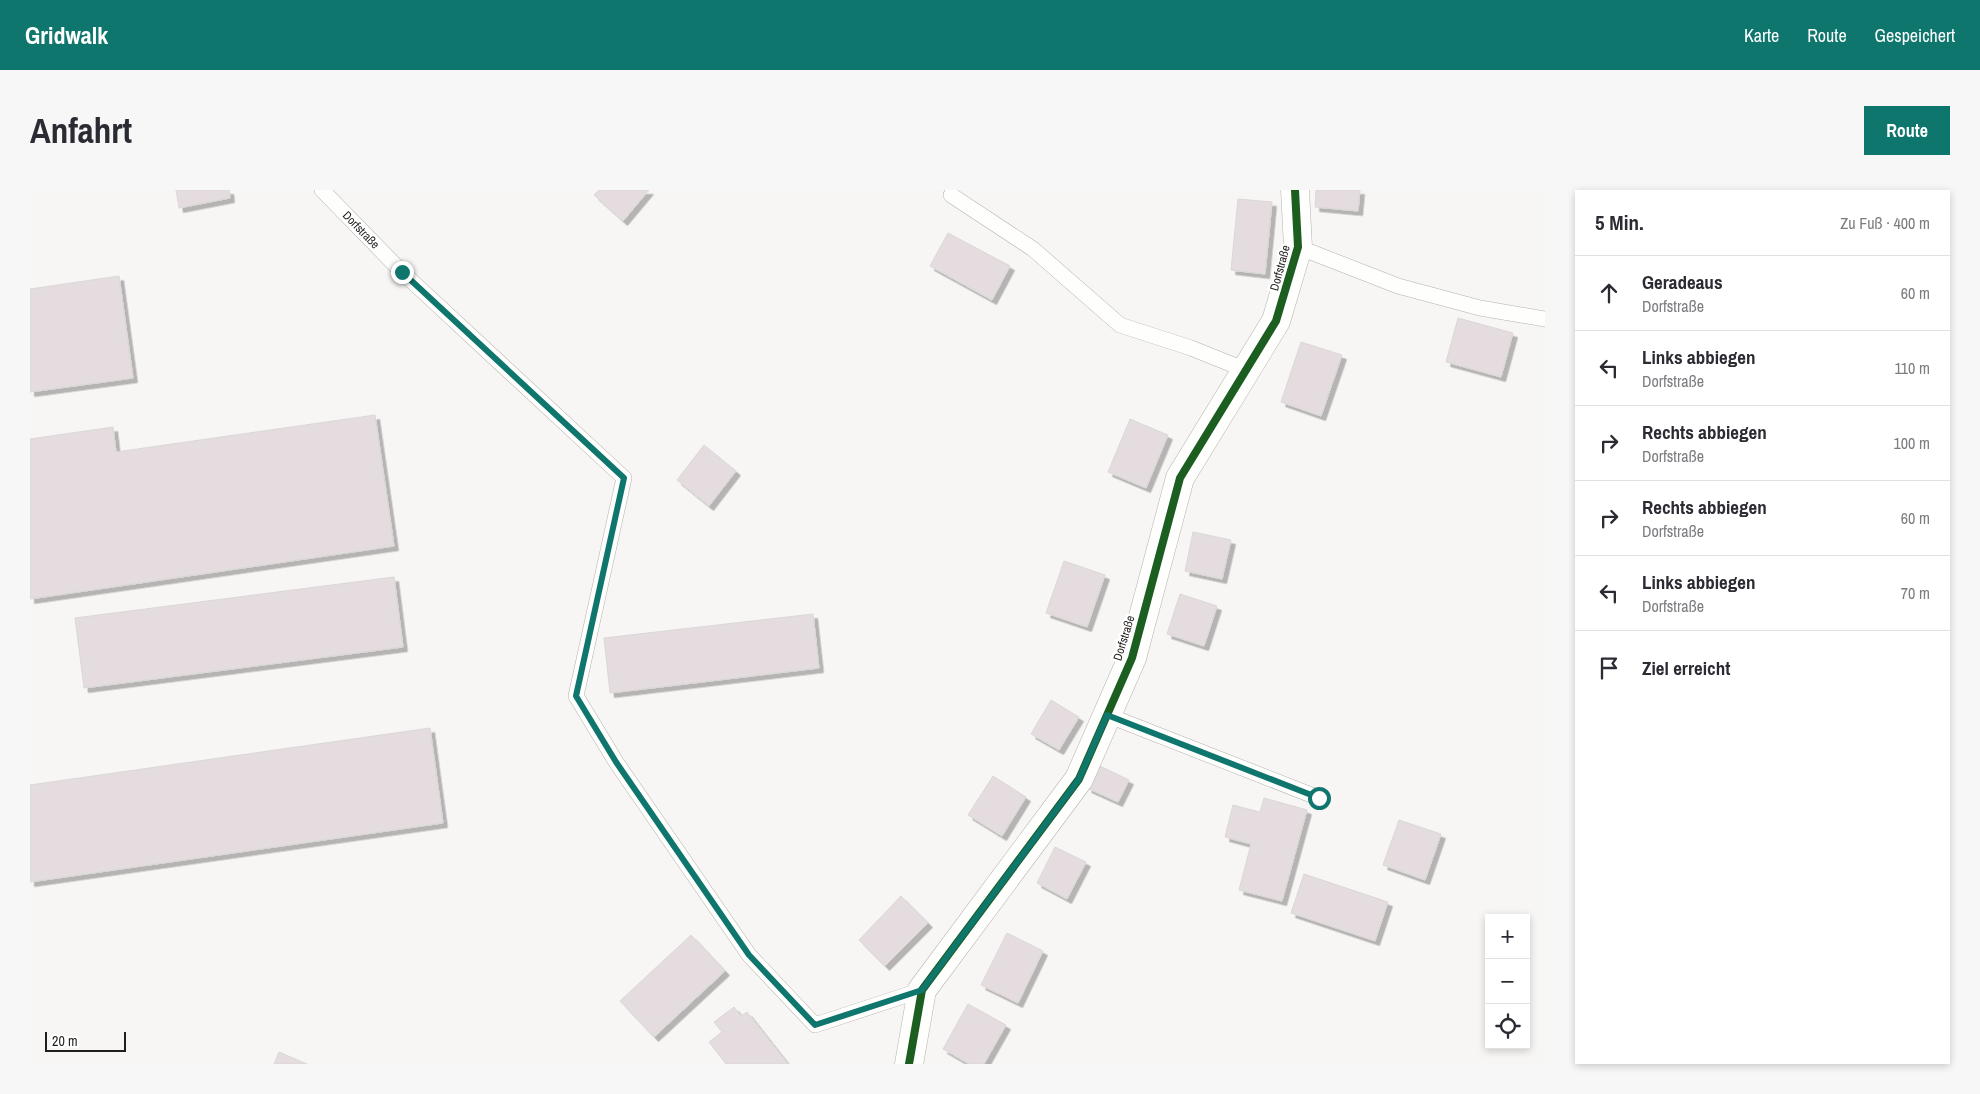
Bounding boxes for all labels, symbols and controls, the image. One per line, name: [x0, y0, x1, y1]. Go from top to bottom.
text: Gridwalk: [25, 19, 108, 51]
text: Karte: [1744, 23, 1779, 48]
text: Route: [1807, 23, 1847, 48]
text: Gespeichert: [1875, 23, 1955, 48]
button: Route: [1864, 106, 1950, 155]
text: Anfahrt: [30, 107, 132, 154]
street label: Dorfstraße: [339, 208, 383, 252]
text: 5 Min.: [1595, 208, 1644, 237]
text: Zu Fuß · 400 m: [1840, 212, 1930, 234]
street label: Dorfstraße: [1266, 243, 1294, 293]
route end: [391, 261, 414, 284]
text: Geradeaus: [1642, 269, 1723, 295]
icon: ahead: [1595, 279, 1623, 307]
text: 60 m: [1901, 282, 1930, 304]
text: Dorfstraße: [1642, 295, 1704, 317]
text: Links abbiegen: [1642, 344, 1755, 370]
icon: left: [1595, 354, 1623, 382]
text: 110 m: [1894, 357, 1930, 379]
text: Dorfstraße: [1642, 370, 1704, 392]
text: Rechts abbiegen: [1642, 419, 1767, 445]
icon: right: [1595, 429, 1623, 457]
text: 100 m: [1894, 432, 1930, 454]
text: Dorfstraße: [1642, 445, 1704, 467]
text: Rechts abbiegen: [1642, 494, 1767, 520]
icon: right: [1595, 504, 1623, 532]
text: 60 m: [1901, 507, 1930, 529]
text: Dorfstraße: [1642, 520, 1704, 542]
text: Links abbiegen: [1642, 569, 1755, 595]
icon: left: [1595, 579, 1623, 607]
text: 70 m: [1901, 582, 1930, 604]
text: Dorfstraße: [1642, 595, 1704, 617]
street label: Dorfstraße: [1110, 613, 1138, 663]
icon: arrive: [1595, 654, 1623, 682]
text: Ziel erreicht: [1642, 655, 1730, 681]
route start: [1308, 787, 1331, 810]
map controls: [1485, 914, 1530, 1049]
button: +: [1485, 914, 1530, 959]
button: −: [1485, 959, 1530, 1004]
button: locate: [1485, 1004, 1530, 1049]
scale bar: [45, 1029, 126, 1052]
text: 20 m: [52, 1032, 78, 1050]

